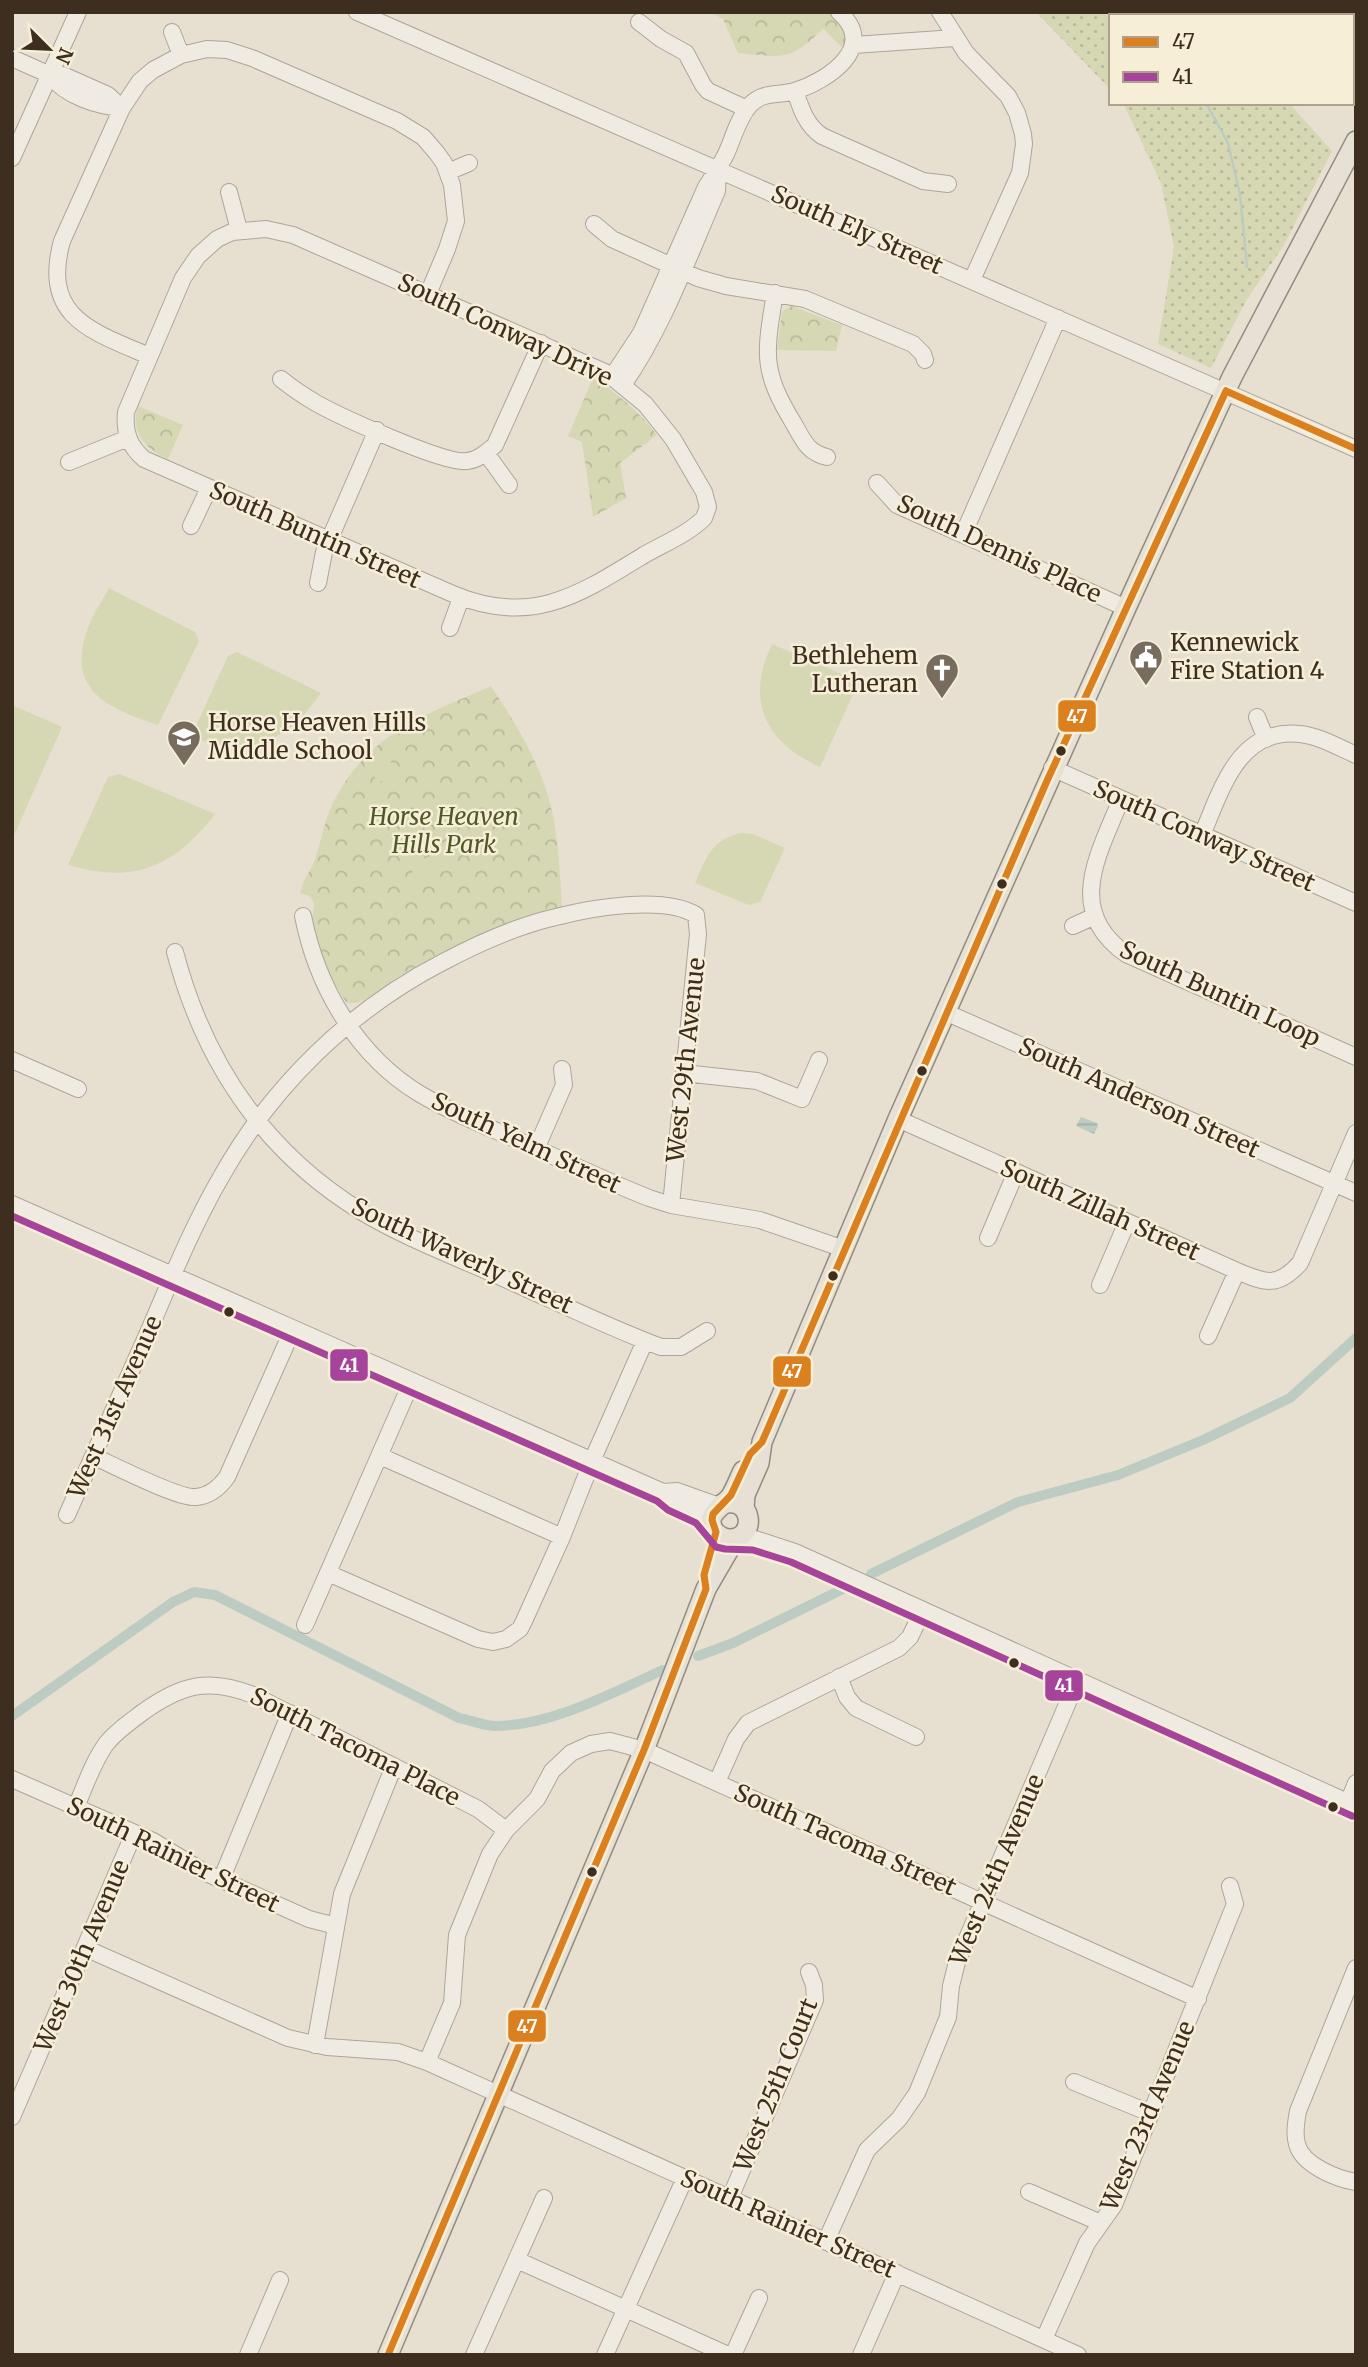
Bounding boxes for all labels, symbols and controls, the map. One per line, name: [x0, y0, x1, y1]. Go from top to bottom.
north arrow: [14, 14, 84, 84]
legend: [1109, 14, 1354, 105]
text: 47: [1172, 28, 1195, 55]
text: N: [51, 44, 79, 68]
text: 41: [1172, 63, 1193, 90]
street label: South Ely Street: [766, 178, 949, 282]
street label: South Conway Drive: [393, 266, 618, 393]
street label: South Buntin Street: [205, 474, 426, 595]
street label: South Dennis Place: [892, 488, 1106, 610]
place label: Kennewick Fire Station 4: [1170, 627, 1325, 686]
public building icon: Kennewick Fire Station 4: [1127, 638, 1165, 687]
place label: Bethlehem Lutheran: [792, 640, 918, 699]
church icon: Bethlehem Lutheran: [923, 651, 961, 700]
line badge: 47: [1057, 699, 1097, 733]
text: 47: [1066, 704, 1088, 728]
place label: Horse Heaven Hills Middle School: [208, 707, 426, 766]
school or university icon: Horse Heaven Hills Middle School: [165, 718, 203, 767]
unlabelled marker: [1054, 744, 1068, 758]
street label: South Conway Street: [1088, 773, 1321, 899]
park label: Horse Heaven Hills Park: [368, 801, 519, 860]
unlabelled marker: [995, 877, 1009, 891]
street label: South Buntin Loop: [1115, 933, 1326, 1054]
street label: West 29th Avenue: [659, 956, 712, 1165]
street label: South Anderson Street: [1014, 1030, 1265, 1165]
unlabelled marker: [915, 1064, 929, 1078]
street label: South Yelm Street: [426, 1085, 627, 1200]
street label: South Zillah Street: [996, 1152, 1205, 1268]
street label: South Waverly Street: [346, 1191, 579, 1321]
unlabelled marker: [826, 1269, 840, 1283]
unlabelled marker: [222, 1305, 236, 1319]
street label: West 31st Avenue: [60, 1311, 169, 1504]
line badge: 41: [329, 1348, 369, 1382]
text: 41: [339, 1353, 359, 1377]
line badge: 47: [772, 1355, 812, 1388]
text: 47: [781, 1359, 803, 1383]
unlabelled marker: [1007, 1656, 1021, 1670]
line badge: 41: [1044, 1669, 1084, 1702]
text: 41: [1054, 1673, 1074, 1697]
street label: South Tacoma Place: [245, 1680, 465, 1813]
street label: West 24th Avenue: [942, 1769, 1051, 1971]
street label: South Tacoma Street: [729, 1777, 962, 1903]
street label: South Rainier Street: [62, 1790, 285, 1920]
unlabelled marker: [1326, 1800, 1340, 1814]
street label: West 30th Avenue: [27, 1855, 136, 2058]
unlabelled marker: [585, 1865, 599, 1879]
street label: West 25th Court: [726, 1993, 825, 2177]
line badge: 47: [507, 2009, 547, 2043]
text: 47: [516, 2014, 538, 2038]
street label: West 23rd Avenue: [1093, 2016, 1202, 2216]
street label: South Rainier Street: [676, 2162, 901, 2285]

